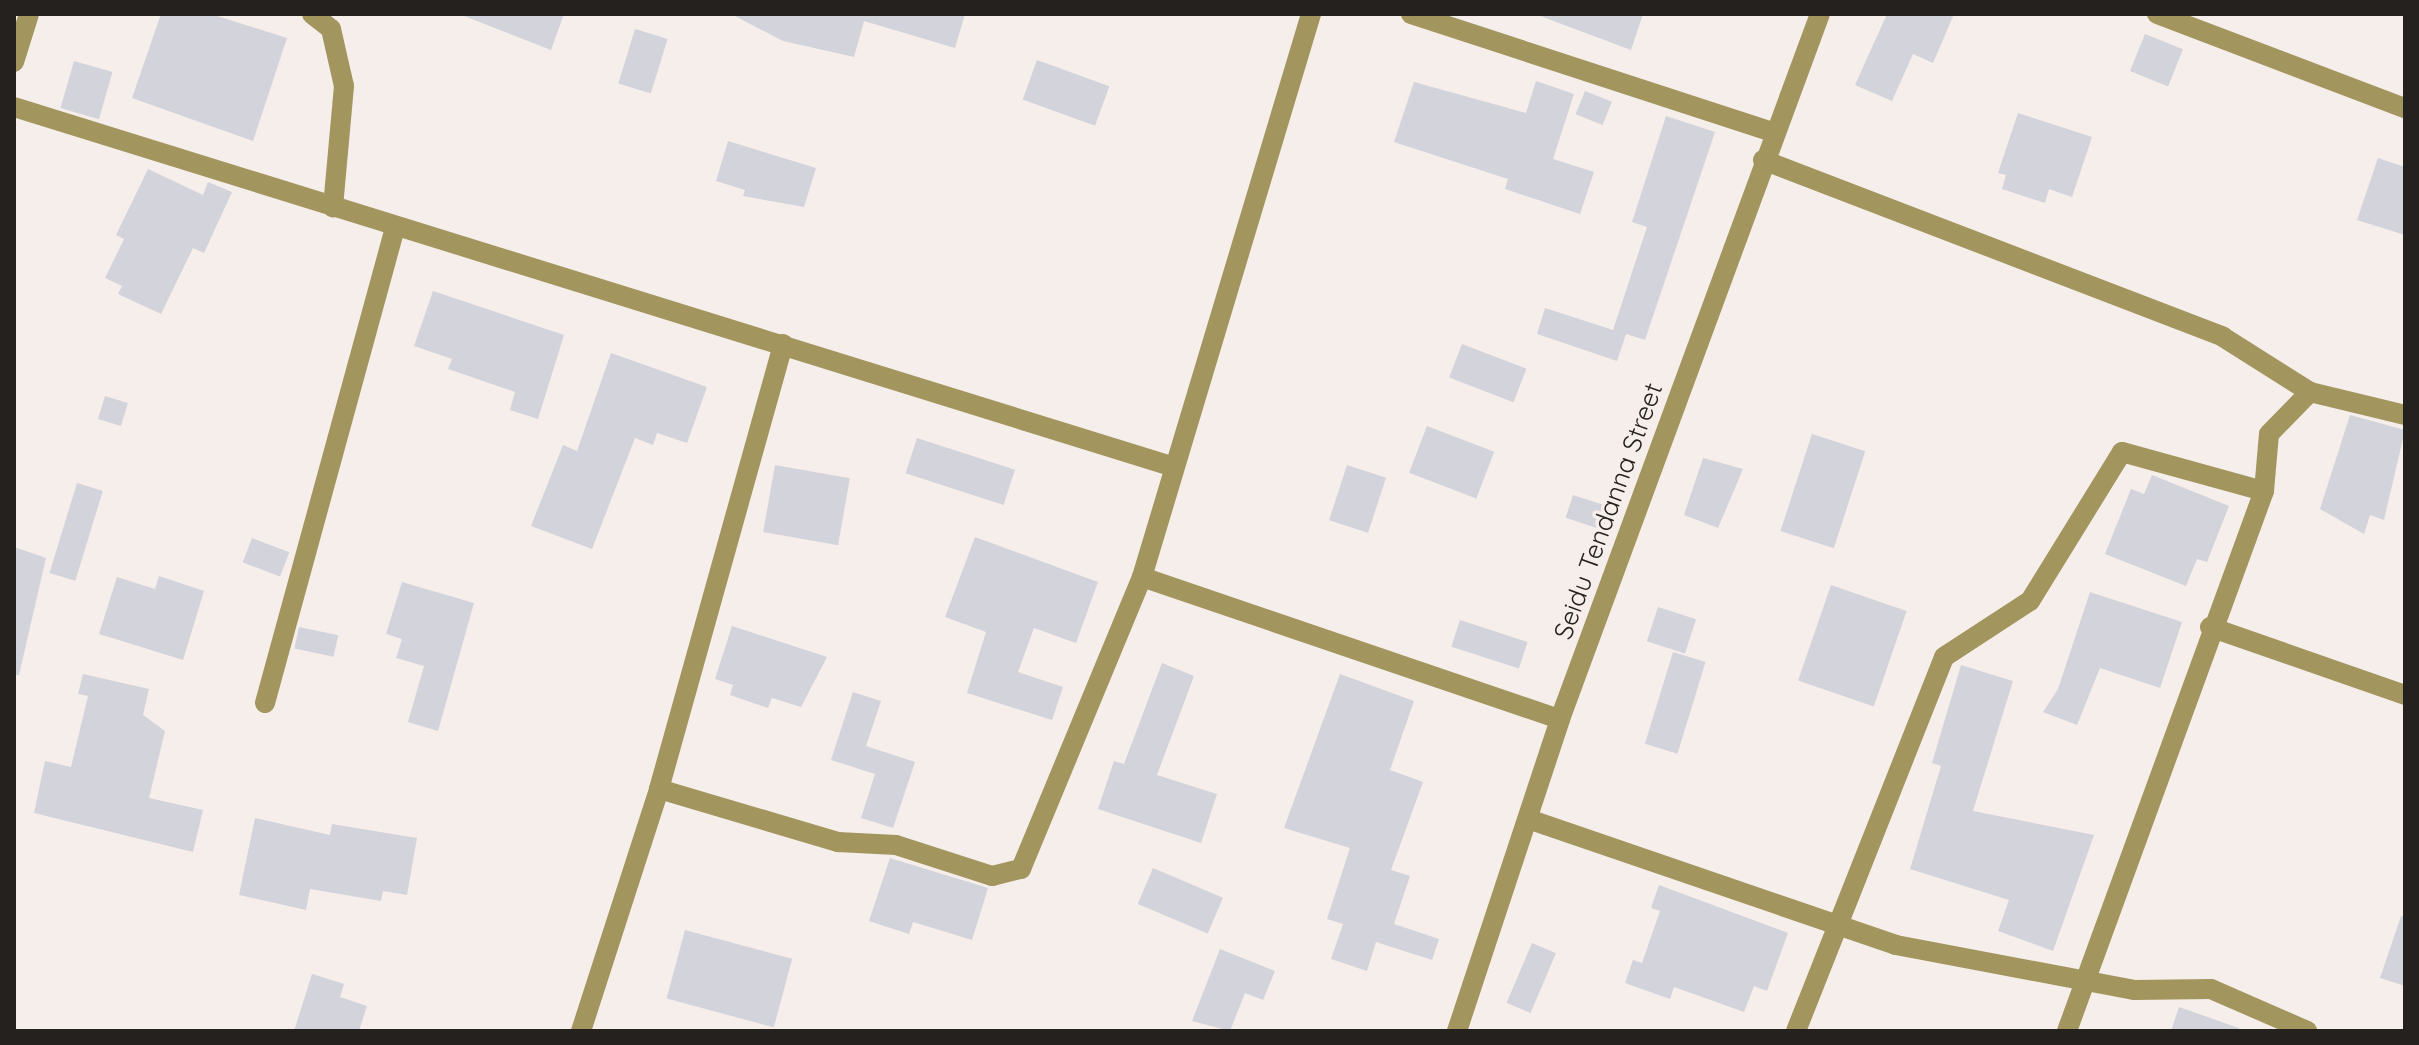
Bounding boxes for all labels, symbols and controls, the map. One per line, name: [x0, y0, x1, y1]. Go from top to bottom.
street label: Seidu Tendanna Street: [1547, 378, 1669, 644]

